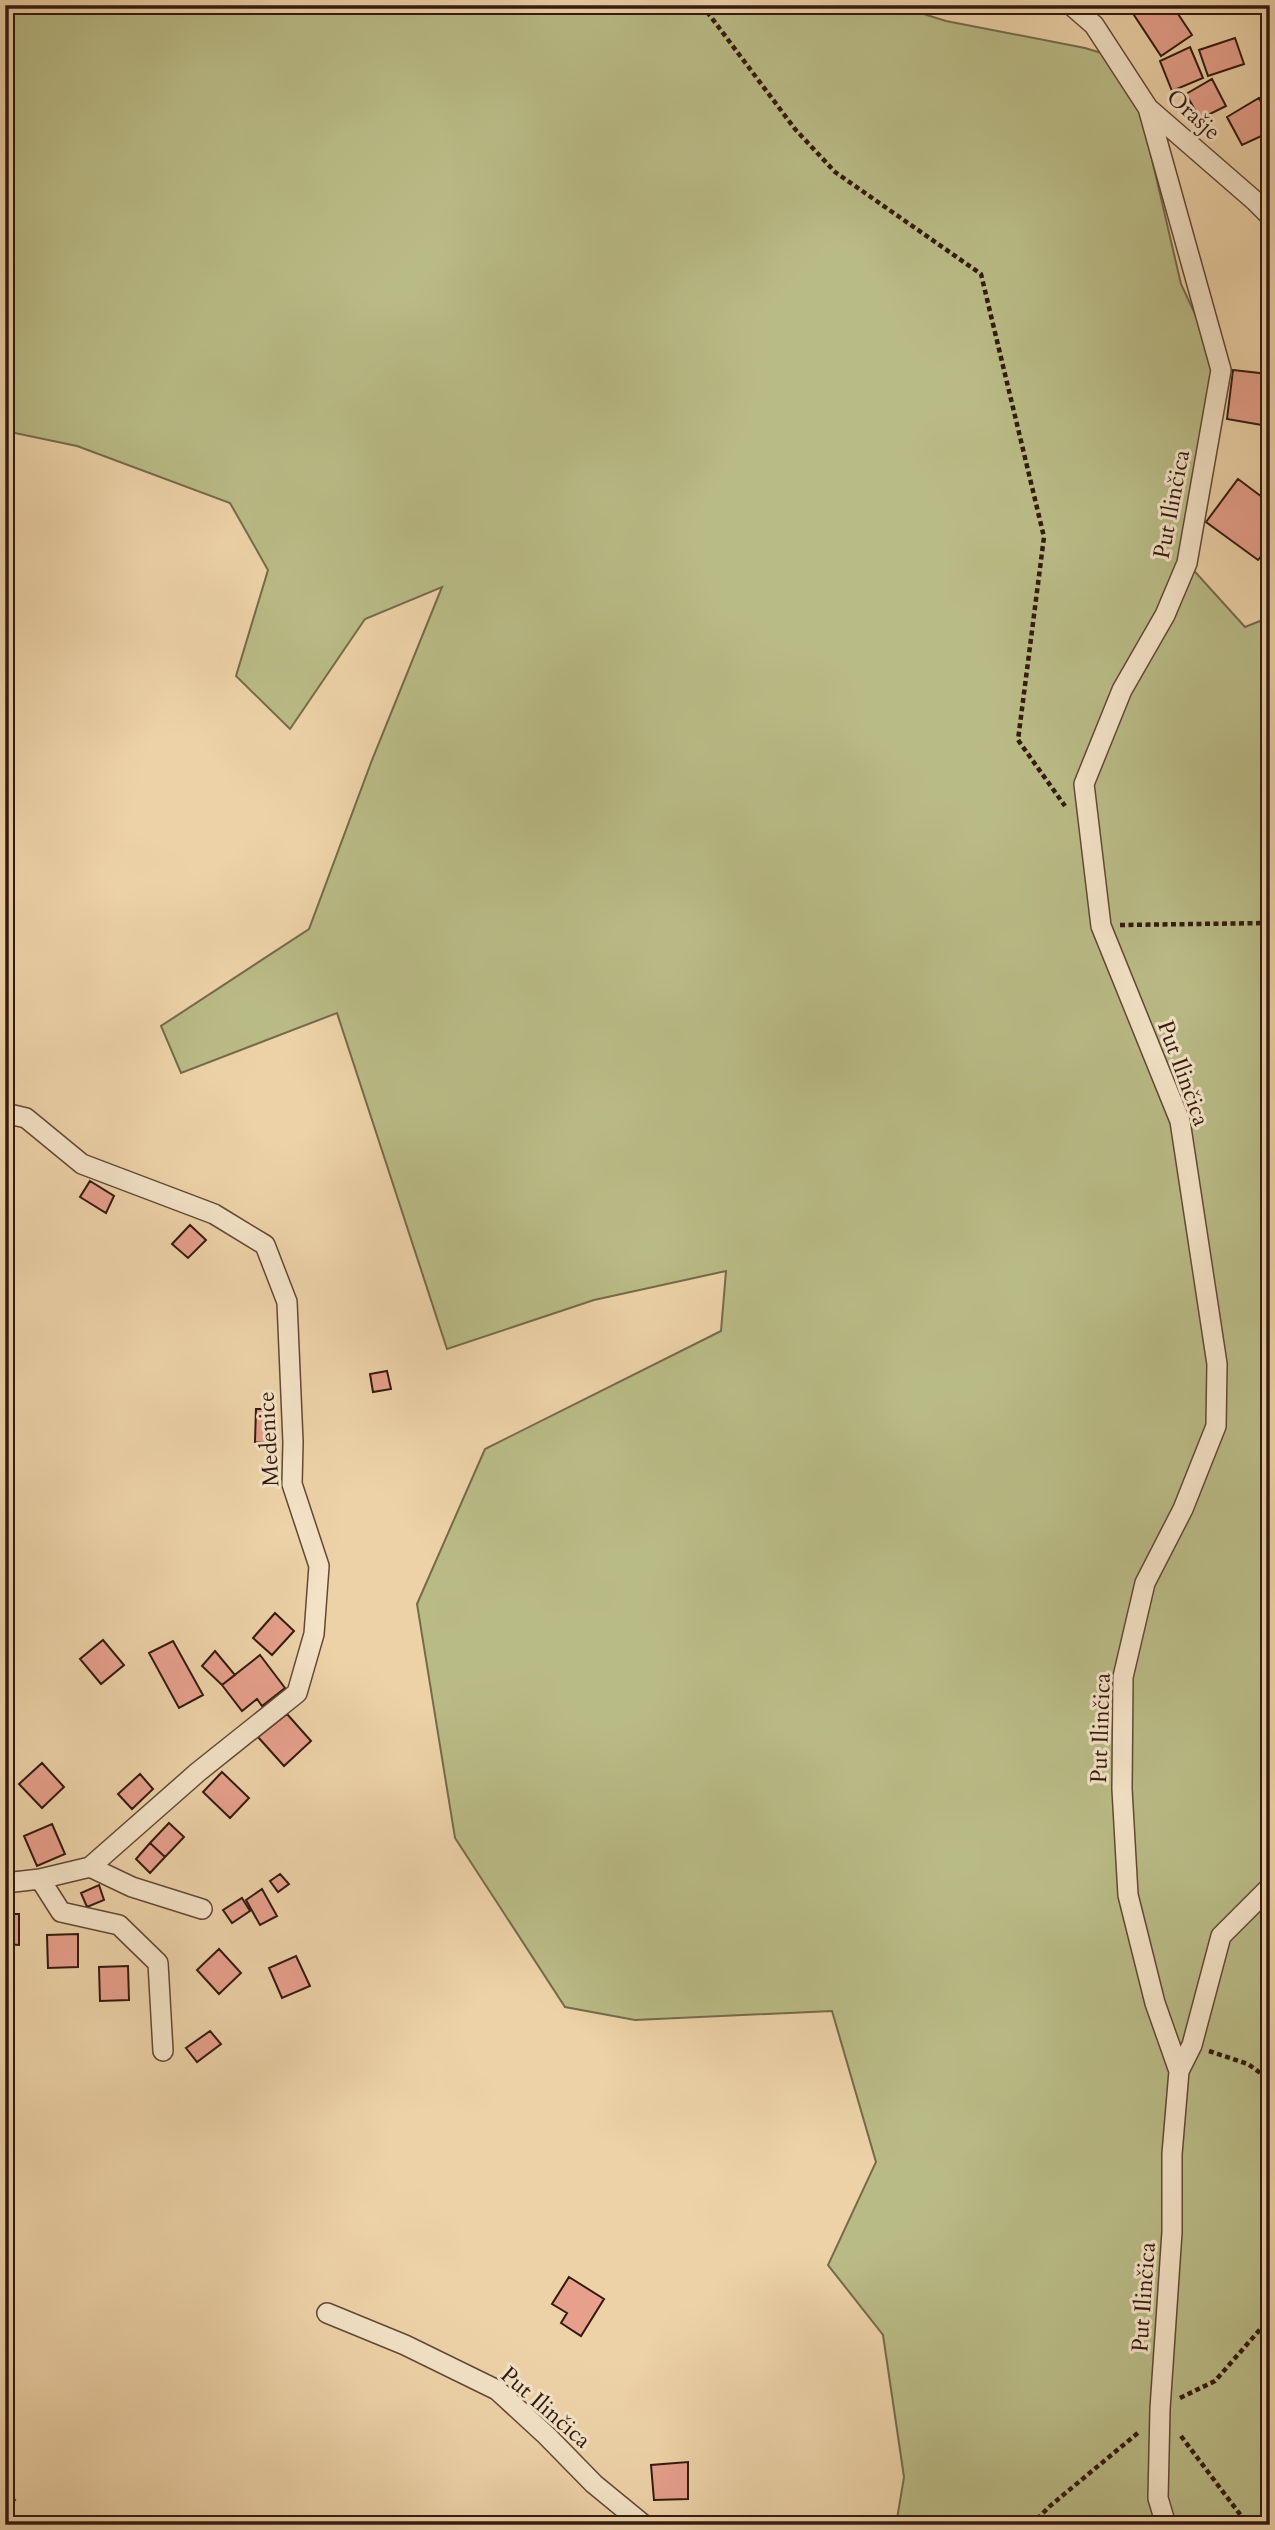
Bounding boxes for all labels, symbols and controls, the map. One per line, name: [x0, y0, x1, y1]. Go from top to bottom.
street label: Orašje: [1160, 82, 1227, 147]
street label: Put Ilinčica: [1146, 447, 1197, 561]
street label: Put Ilinčica: [1150, 1016, 1217, 1130]
street label: Medenice: [251, 1391, 286, 1487]
street label: Put Ilinčica: [1083, 1672, 1118, 1784]
street label: Put Ilinčica: [1124, 2241, 1163, 2353]
street label: Put Ilinčica: [494, 2359, 598, 2455]

